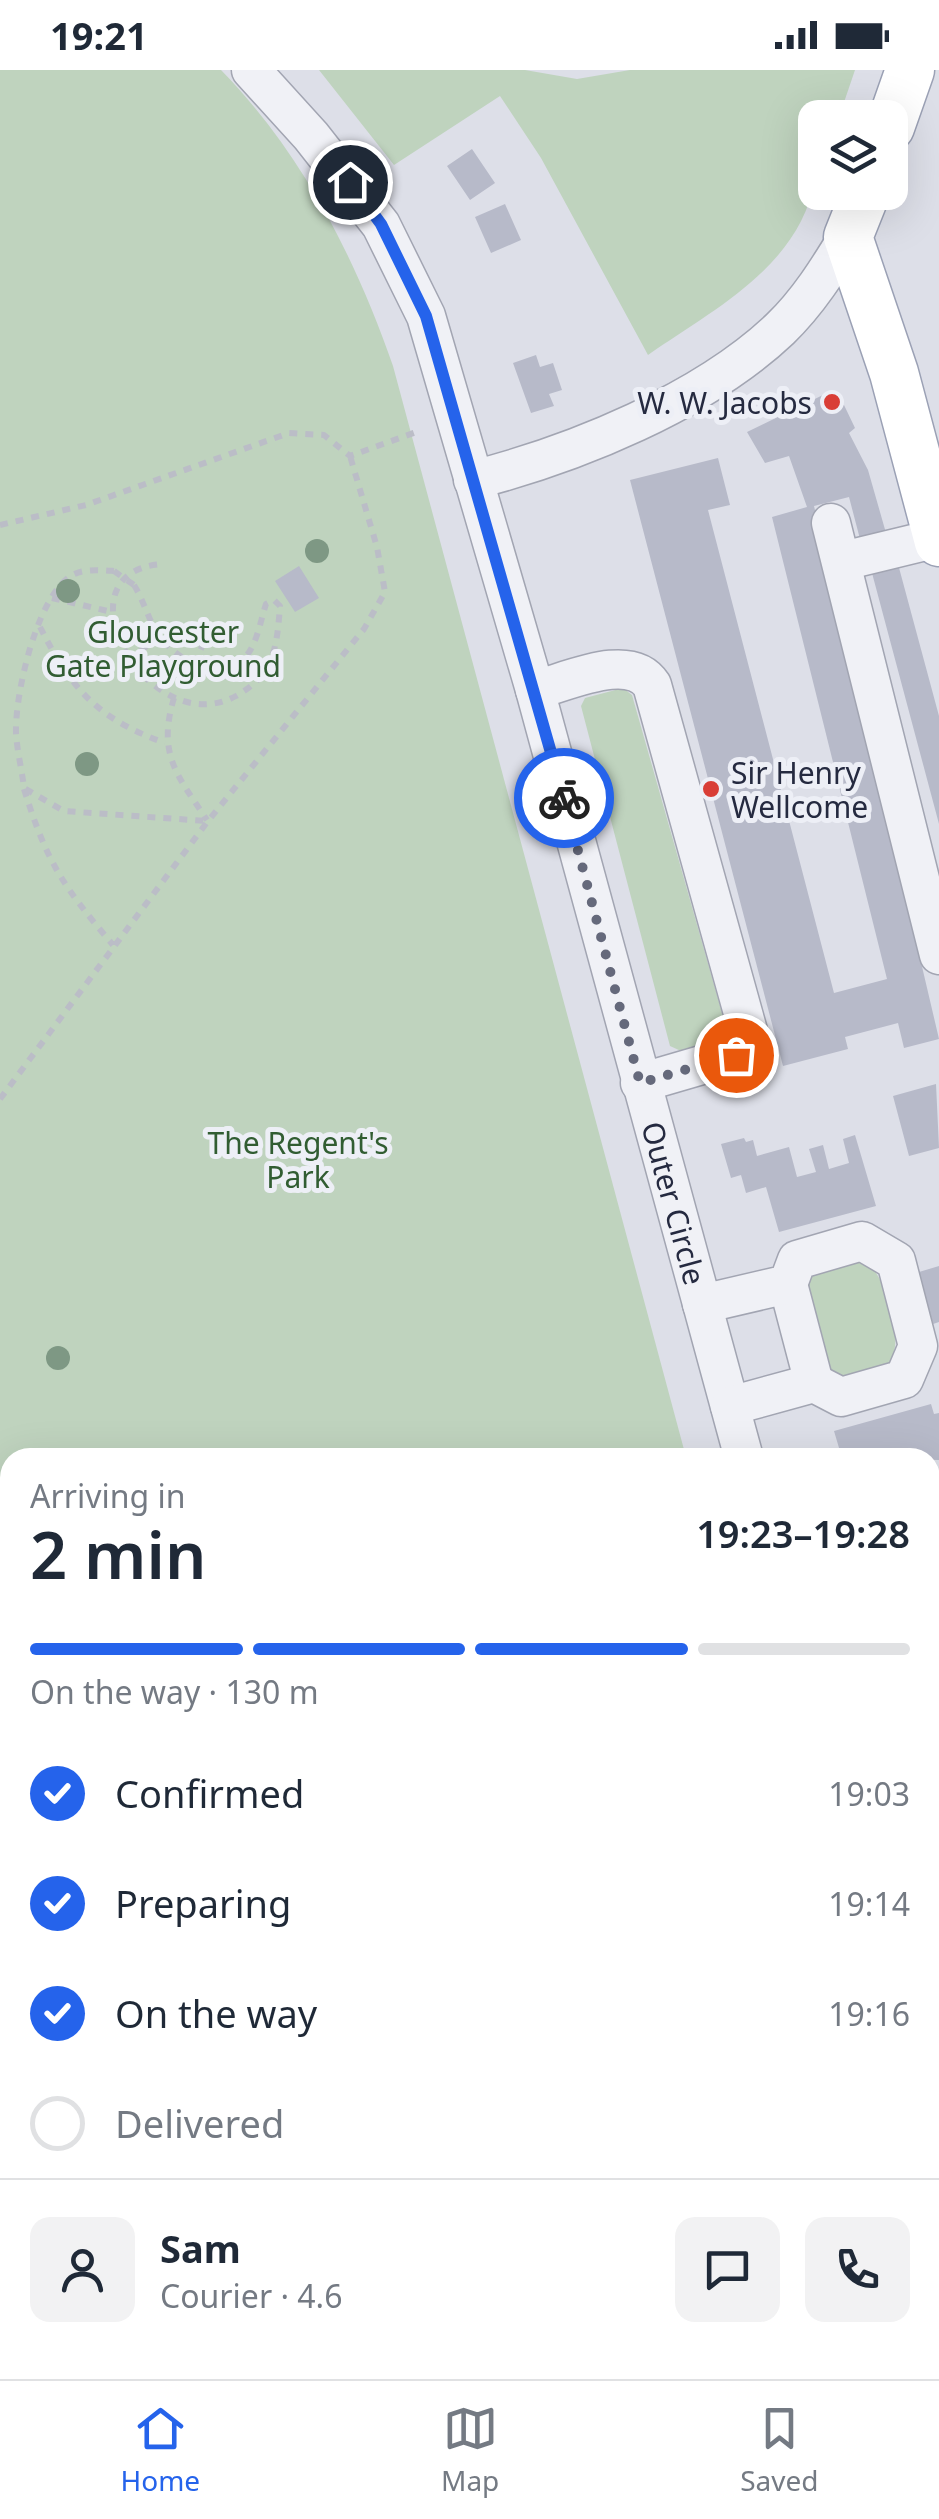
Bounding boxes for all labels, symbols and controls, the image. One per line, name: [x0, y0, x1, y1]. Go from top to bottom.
text: 19:21: [50, 9, 148, 61]
map controls: [798, 100, 908, 210]
button: layers: [798, 100, 908, 210]
pin: [308, 140, 393, 225]
icon: home: [323, 155, 378, 210]
place label: W. W. Jacobs: [637, 382, 812, 423]
marker: W. W. Jacobs: [821, 391, 843, 413]
park label: Gloucester Gate Playground: [45, 611, 281, 686]
courier: [514, 748, 614, 848]
place label: Sir Henry Wellcome: [731, 752, 868, 827]
icon: bike: [537, 771, 592, 826]
marker: Sir Henry Wellcome: [700, 778, 722, 800]
pin: [694, 1013, 779, 1098]
icon: bag: [709, 1028, 764, 1083]
street label: Outer Circle: [633, 1117, 716, 1289]
park label: The Regent's Park: [207, 1122, 389, 1197]
text: Arriving in: [30, 1474, 185, 1517]
text: 19:23–19:28: [696, 1507, 910, 1559]
text: 2 min: [30, 1510, 206, 1598]
text: On the way · 130 m: [30, 1670, 319, 1713]
icon: check: [30, 1766, 85, 1821]
text: Confirmed: [115, 1767, 304, 1819]
text: 19:03: [828, 1772, 910, 1815]
icon: check: [30, 1876, 85, 1931]
text: Preparing: [115, 1877, 291, 1929]
text: 19:14: [828, 1882, 910, 1925]
icon: check: [30, 1986, 85, 2041]
text: On the way: [115, 1987, 317, 2039]
text: 19:16: [828, 1992, 910, 2035]
text: Delivered: [115, 2097, 284, 2149]
button: person: [30, 2217, 135, 2322]
button: chat: [675, 2217, 780, 2322]
button: phone: [805, 2217, 910, 2322]
text: Sam: [160, 2222, 241, 2274]
text: Courier · 4.6: [160, 2274, 343, 2317]
tab: Home: [120, 2401, 200, 2499]
tab: Map: [441, 2401, 499, 2499]
tab: Saved: [740, 2401, 819, 2499]

